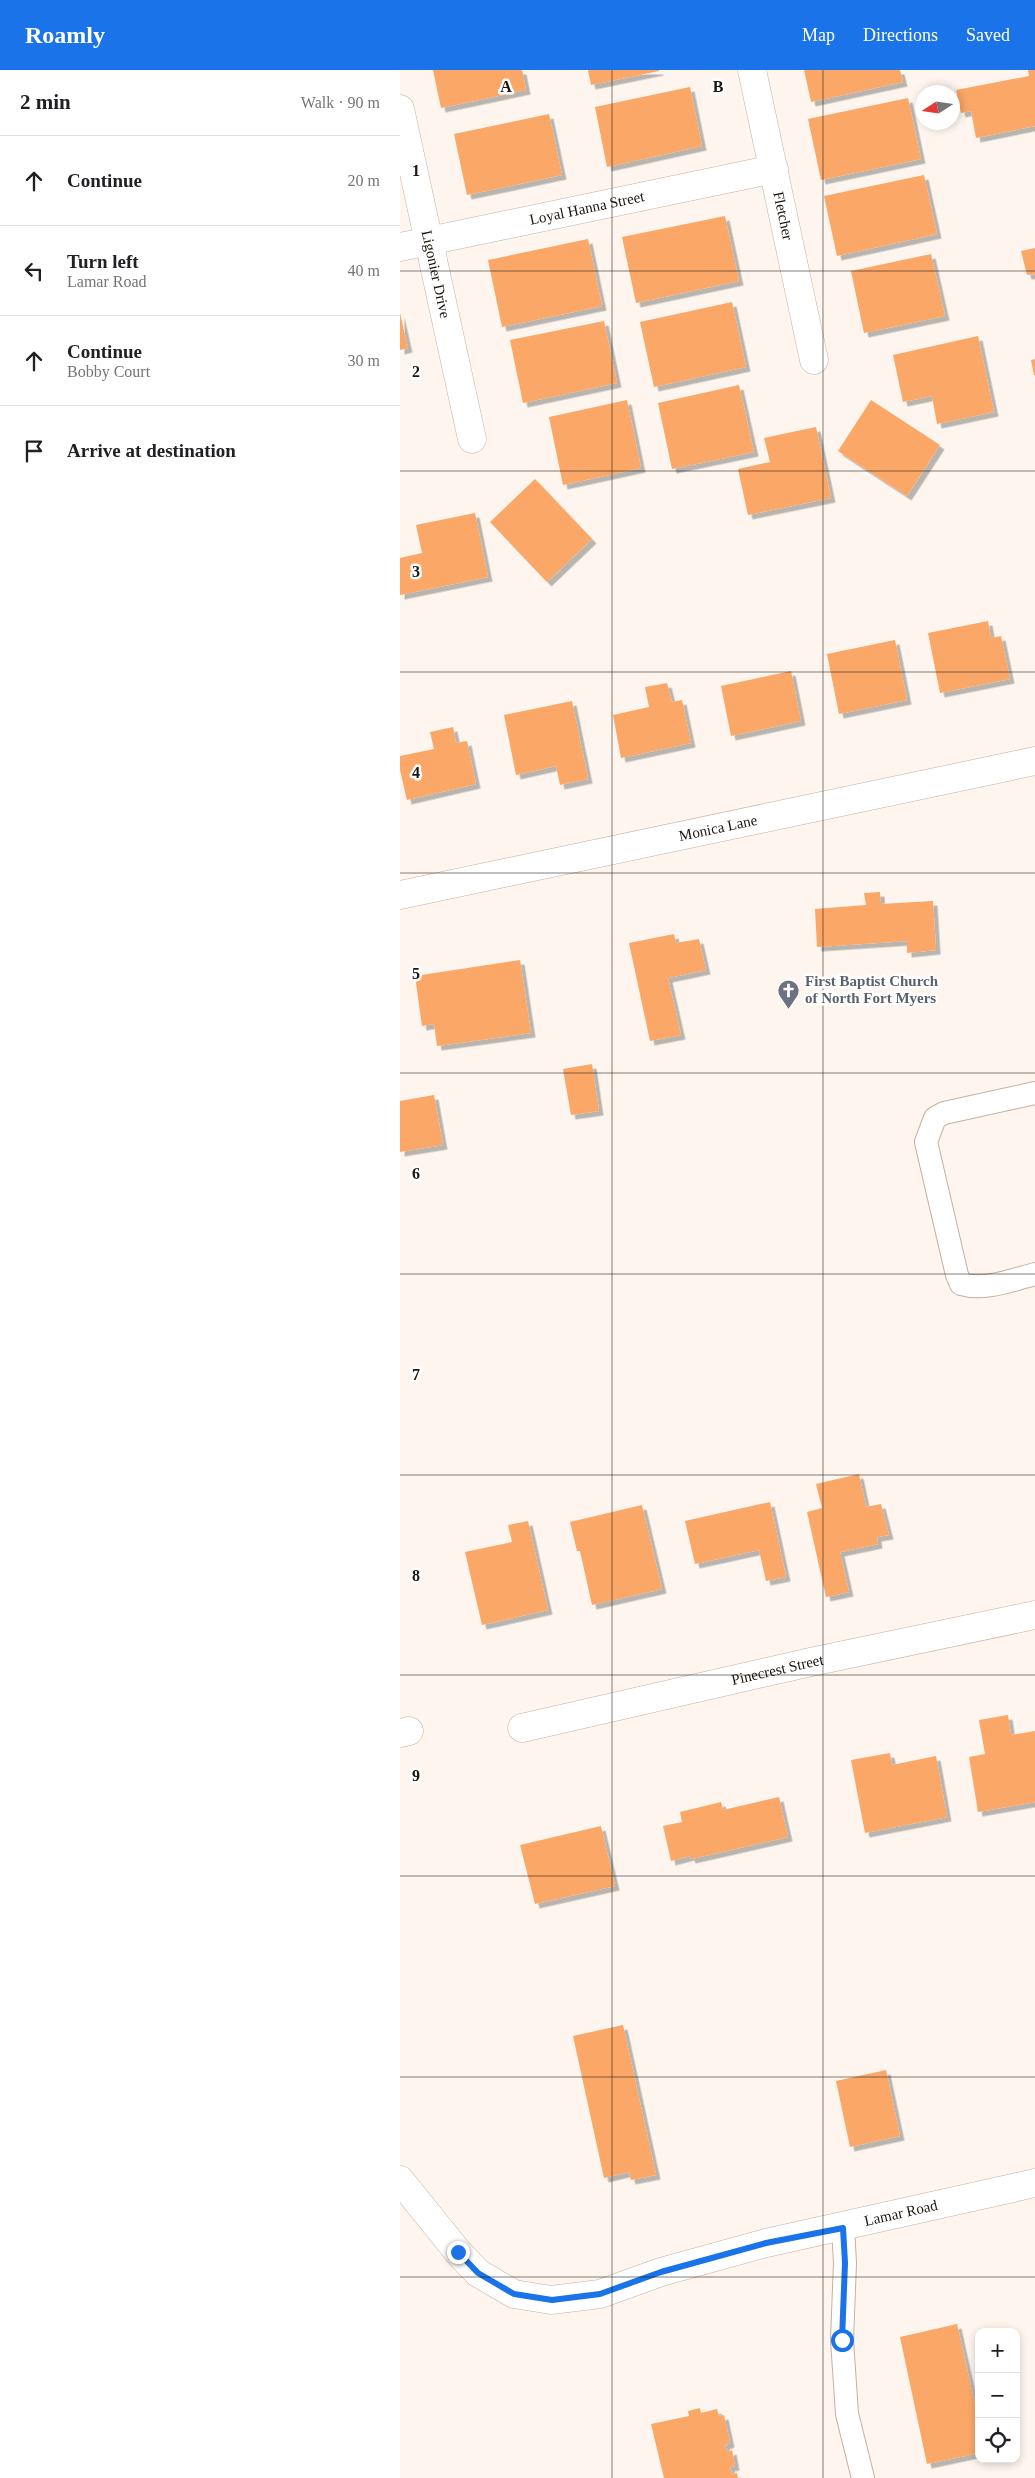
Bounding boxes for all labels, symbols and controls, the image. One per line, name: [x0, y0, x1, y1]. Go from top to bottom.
text: Roamly: [25, 22, 105, 48]
text: Map: [802, 25, 835, 45]
text: Directions: [863, 25, 938, 45]
text: Saved: [966, 25, 1010, 45]
text: A: [500, 78, 512, 95]
text: B: [713, 78, 724, 95]
north arrow: [915, 85, 960, 130]
text: 2 min: [20, 90, 71, 114]
text: Walk · 90 m: [301, 94, 380, 111]
text: 1: [412, 162, 420, 179]
icon: ahead: [20, 167, 48, 195]
text: Continue: [67, 170, 142, 191]
text: 20 m: [348, 172, 380, 189]
street label: Loyal Hanna Street: [528, 188, 647, 228]
street label: Fletcher: [770, 190, 796, 241]
street label: Ligonier Drive: [419, 229, 453, 320]
text: Turn left: [67, 251, 139, 272]
icon: left: [20, 257, 48, 285]
text: 40 m: [348, 262, 380, 279]
text: Lamar Road: [67, 273, 147, 290]
text: Continue: [67, 341, 142, 362]
icon: ahead: [20, 347, 48, 375]
text: 30 m: [348, 352, 380, 369]
text: Bobby Court: [67, 363, 150, 380]
text: 2: [412, 363, 420, 380]
icon: arrive: [20, 437, 48, 465]
text: Arrive at destination: [67, 440, 236, 461]
text: 3: [412, 563, 420, 580]
text: 4: [412, 764, 420, 781]
street label: Monica Lane: [677, 812, 759, 844]
text: 5: [412, 965, 420, 982]
place label: First Baptist Church of North Fort Myers: [805, 973, 939, 1006]
church icon: First Baptist Church of North Fort Myers: [777, 978, 801, 1009]
text: 6: [412, 1165, 420, 1182]
text: 7: [412, 1366, 420, 1383]
text: 8: [412, 1567, 420, 1584]
street label: Pinecrest Street: [730, 1651, 826, 1688]
text: 9: [412, 1767, 420, 1784]
street label: Lamar Road: [863, 2197, 940, 2229]
route end: [447, 2241, 470, 2264]
map controls: [975, 2328, 1020, 2463]
button: +: [975, 2328, 1020, 2373]
route start: [831, 2329, 854, 2352]
button: −: [975, 2373, 1020, 2418]
button: locate: [975, 2418, 1020, 2463]

